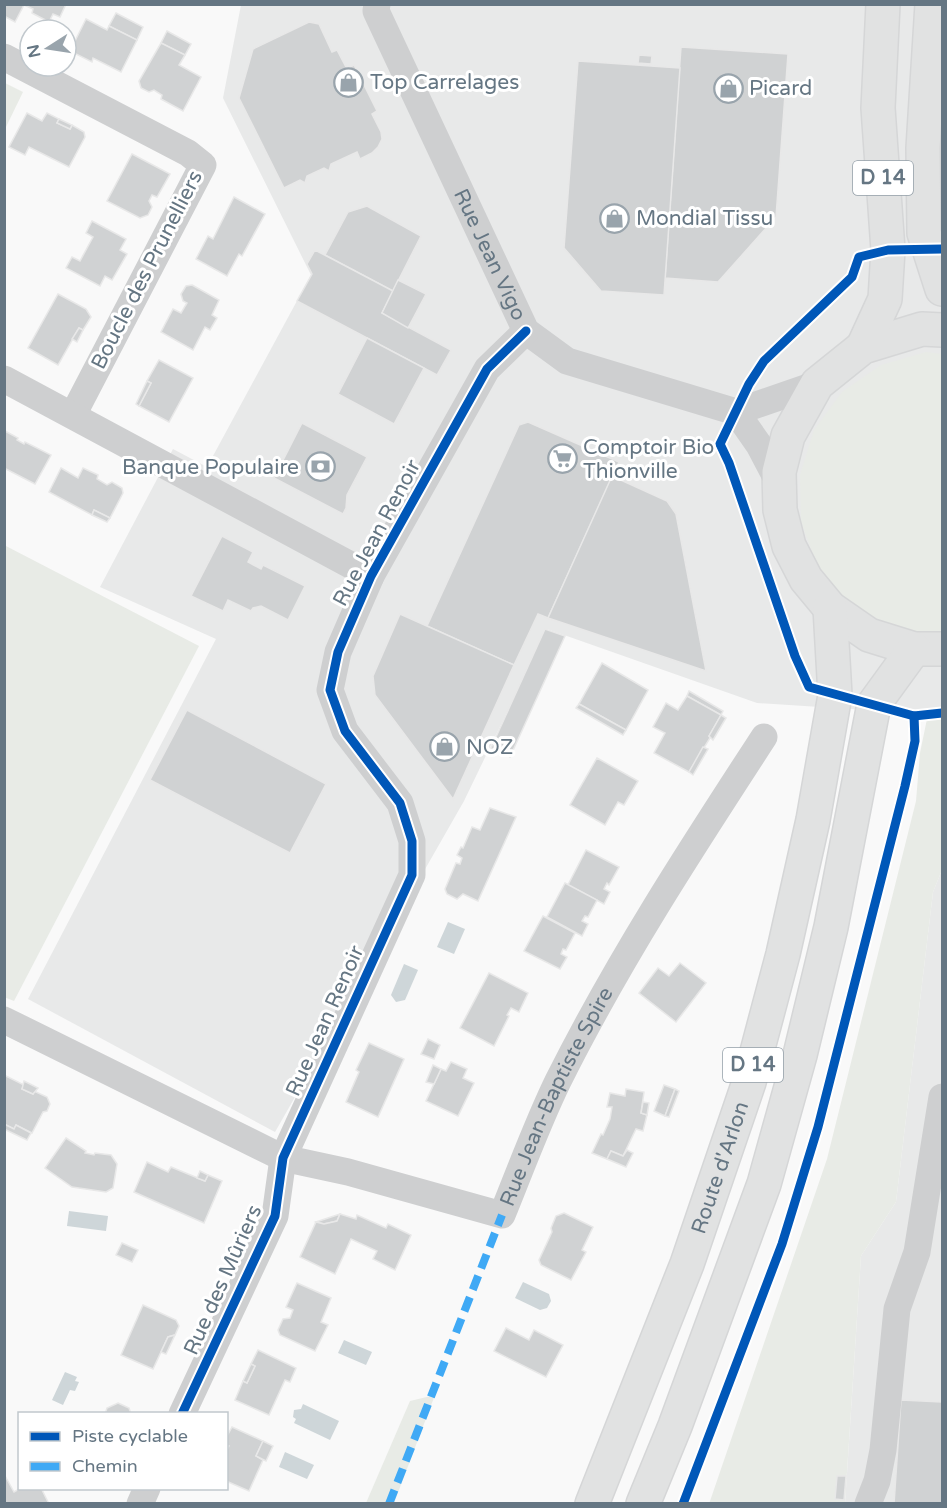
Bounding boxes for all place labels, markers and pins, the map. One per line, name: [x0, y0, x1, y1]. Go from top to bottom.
shop icon: Top Carrelages: [333, 66, 365, 98]
place label: Top Carrelages: [370, 70, 519, 95]
shop icon: Picard: [712, 72, 744, 104]
place label: Picard: [749, 76, 812, 101]
shop icon: Mondial Tissu: [599, 202, 631, 234]
place label: Mondial Tissu: [636, 206, 773, 231]
place label: Comptoir Bio Thionville: [583, 435, 714, 484]
supermarket icon: Comptoir Bio Thionville: [546, 443, 578, 475]
bank icon: Banque Populaire: [304, 451, 336, 483]
place label: Banque Populaire: [122, 455, 299, 480]
shop icon: NOZ: [429, 731, 461, 763]
place label: NOZ: [466, 735, 513, 760]

